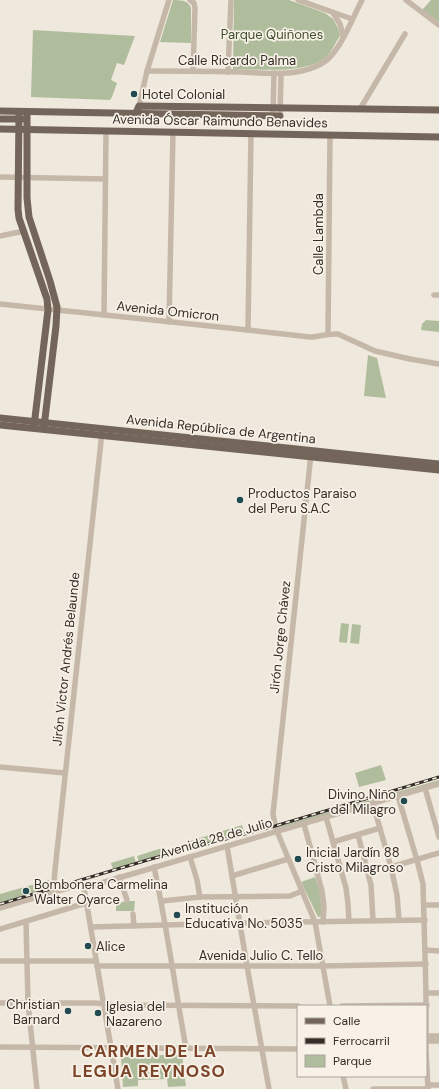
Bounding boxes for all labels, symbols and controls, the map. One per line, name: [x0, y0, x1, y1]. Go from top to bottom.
park label: Parque Quiñones: [221, 26, 323, 43]
street label: Calle Ricardo Palma: [178, 52, 296, 69]
place label: Hotel Colonial: [142, 86, 225, 103]
marker: Hotel Colonial: [129, 89, 139, 99]
street label: Avenida Óscar Raimundo Benavides: [112, 111, 328, 131]
street label: Calle Lambda: [310, 193, 327, 275]
street label: Avenida Omicron: [116, 297, 220, 325]
street label: Avenida República de Argentina: [125, 411, 317, 447]
place label: Productos Paraiso del Peru S.A.C: [248, 485, 357, 517]
marker: Productos Paraiso del Peru S.A.C: [235, 495, 245, 505]
street label: Jirón Victor Andrés Belaunde: [48, 571, 84, 747]
street label: Jirón Jorge Chávez: [266, 580, 294, 694]
place label: Divino Niño del Milagro: [328, 786, 396, 818]
marker: Divino Niño del Milagro: [399, 796, 409, 806]
street label: Avenida 28 de Julio: [158, 814, 275, 862]
place label: Inicial Jardín 88 Cristo Milagroso: [306, 844, 404, 876]
marker: Inicial Jardín 88 Cristo Milagroso: [293, 854, 303, 864]
place label: Bombonera Carmelina Walter Oyarce: [34, 876, 168, 908]
marker: Bombonera Carmelina Walter Oyarce: [21, 886, 31, 896]
place label: Institución Educativa No. 5035: [185, 900, 303, 932]
marker: Institución Educativa No. 5035: [172, 910, 182, 920]
place label: Alice: [96, 938, 125, 955]
marker: Alice: [83, 941, 93, 951]
street label: Avenida Julio C. Tello: [199, 947, 324, 964]
place label: Christian Barnard: [6, 996, 60, 1028]
place label: Iglesia del Nazareno: [106, 998, 165, 1030]
legend: [297, 1005, 427, 1077]
marker: Christian Barnard: [63, 1006, 73, 1016]
marker: Iglesia del Nazareno: [93, 1008, 103, 1018]
text: Calle: [333, 1013, 360, 1029]
text: Ferrocarril: [333, 1033, 390, 1049]
district label: CARMEN DE LA LEGUA REYNOSO: [72, 1040, 226, 1082]
text: Parque: [333, 1053, 372, 1069]

